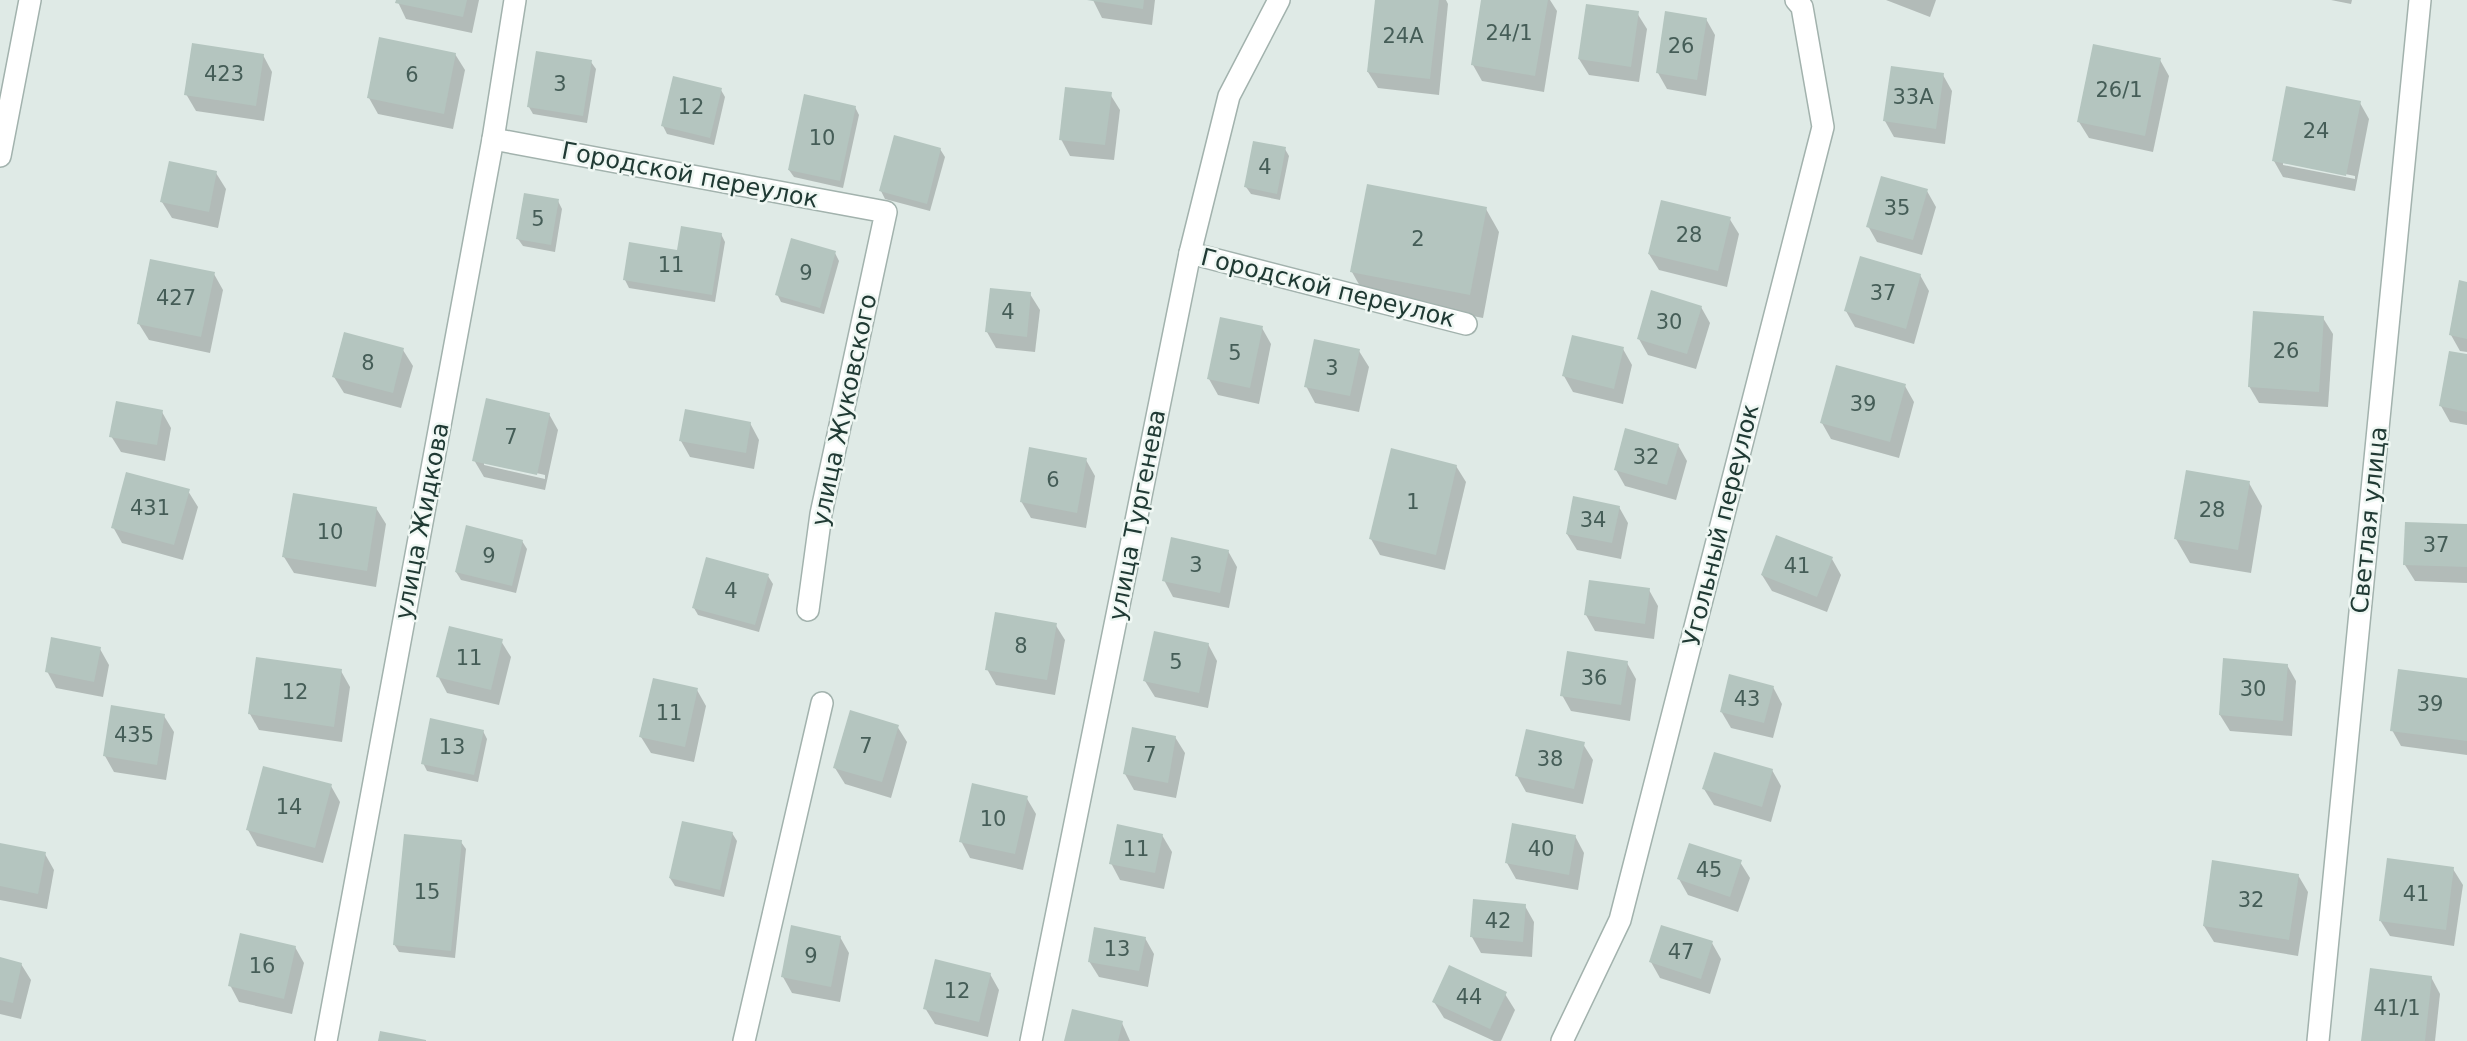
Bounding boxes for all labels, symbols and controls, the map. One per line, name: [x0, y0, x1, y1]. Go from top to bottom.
house number: 24/1: [1485, 21, 1533, 45]
house number: 24А: [1382, 24, 1424, 48]
house number: 26: [1668, 34, 1694, 58]
house number: 423: [204, 62, 244, 86]
house number: 6: [405, 63, 419, 87]
house number: 3: [553, 72, 567, 96]
house number: 26/1: [2095, 78, 2143, 102]
house number: 33А: [1892, 85, 1934, 109]
house number: 12: [678, 95, 704, 119]
house number: 24: [2303, 119, 2329, 143]
house number: 10: [809, 126, 835, 150]
street label: Городской переулок: [559, 136, 821, 214]
house number: 4: [1258, 155, 1272, 179]
house number: 35: [1884, 196, 1910, 220]
house number: 5: [531, 207, 545, 231]
house number: 28: [1676, 223, 1702, 247]
house number: 2: [1411, 227, 1425, 251]
street label: Городской переулок: [1198, 243, 1458, 333]
house number: 11: [658, 253, 684, 277]
house number: 9: [799, 261, 813, 285]
house number: 37: [1870, 281, 1896, 305]
house number: 427: [156, 286, 196, 310]
street label: улица Жуковского: [806, 291, 882, 529]
house number: 4: [1001, 300, 1015, 324]
house number: 30: [1656, 310, 1682, 334]
house number: 26: [2273, 339, 2299, 363]
house number: 5: [1228, 341, 1242, 365]
house number: 8: [361, 351, 375, 375]
house number: 3: [1325, 356, 1339, 380]
house number: 39: [1850, 392, 1876, 416]
street label: Угольный переулок: [1677, 401, 1765, 649]
street label: улица Тургенева: [1103, 407, 1171, 623]
street label: улица Жидкова: [389, 420, 455, 622]
house number: 7: [504, 425, 518, 449]
street label: Светлая улица: [2345, 425, 2393, 615]
house number: 32: [1633, 445, 1659, 469]
house number: 6: [1046, 468, 1060, 492]
house number: 1: [1406, 490, 1420, 514]
house number: 431: [130, 496, 170, 520]
house number: 28: [2199, 498, 2225, 522]
house number: 34: [1580, 508, 1606, 532]
house number: 10: [317, 520, 343, 544]
house number: 37: [2423, 533, 2449, 557]
house number: 9: [482, 544, 496, 568]
house number: 3: [1189, 553, 1203, 577]
house number: 41: [1784, 554, 1810, 578]
house number: 4: [724, 579, 738, 603]
house number: 8: [1014, 634, 1028, 658]
house number: 11: [456, 646, 482, 670]
house number: 5: [1169, 650, 1183, 674]
house number: 36: [1581, 666, 1607, 690]
house number: 30: [2240, 677, 2266, 701]
house number: 12: [282, 680, 308, 704]
house number: 43: [1734, 687, 1760, 711]
house number: 39: [2417, 692, 2443, 716]
house number: 11: [656, 701, 682, 725]
house number: 435: [114, 723, 154, 747]
house number: 7: [859, 734, 873, 758]
house number: 13: [439, 735, 465, 759]
house number: 7: [1143, 743, 1157, 767]
house number: 38: [1537, 747, 1563, 771]
house number: 14: [276, 795, 302, 819]
house number: 10: [980, 807, 1006, 831]
house number: 11: [1123, 837, 1149, 861]
house number: 40: [1528, 837, 1554, 861]
house number: 45: [1696, 858, 1722, 882]
house number: 15: [414, 880, 440, 904]
house number: 41: [2403, 882, 2429, 906]
house number: 32: [2238, 888, 2264, 912]
house number: 42: [1485, 909, 1511, 933]
house number: 13: [1104, 937, 1130, 961]
house number: 47: [1668, 940, 1694, 964]
house number: 9: [804, 944, 818, 968]
house number: 16: [249, 954, 275, 978]
house number: 12: [944, 979, 970, 1003]
house number: 44: [1456, 985, 1482, 1009]
house number: 41/1: [2373, 996, 2421, 1020]

